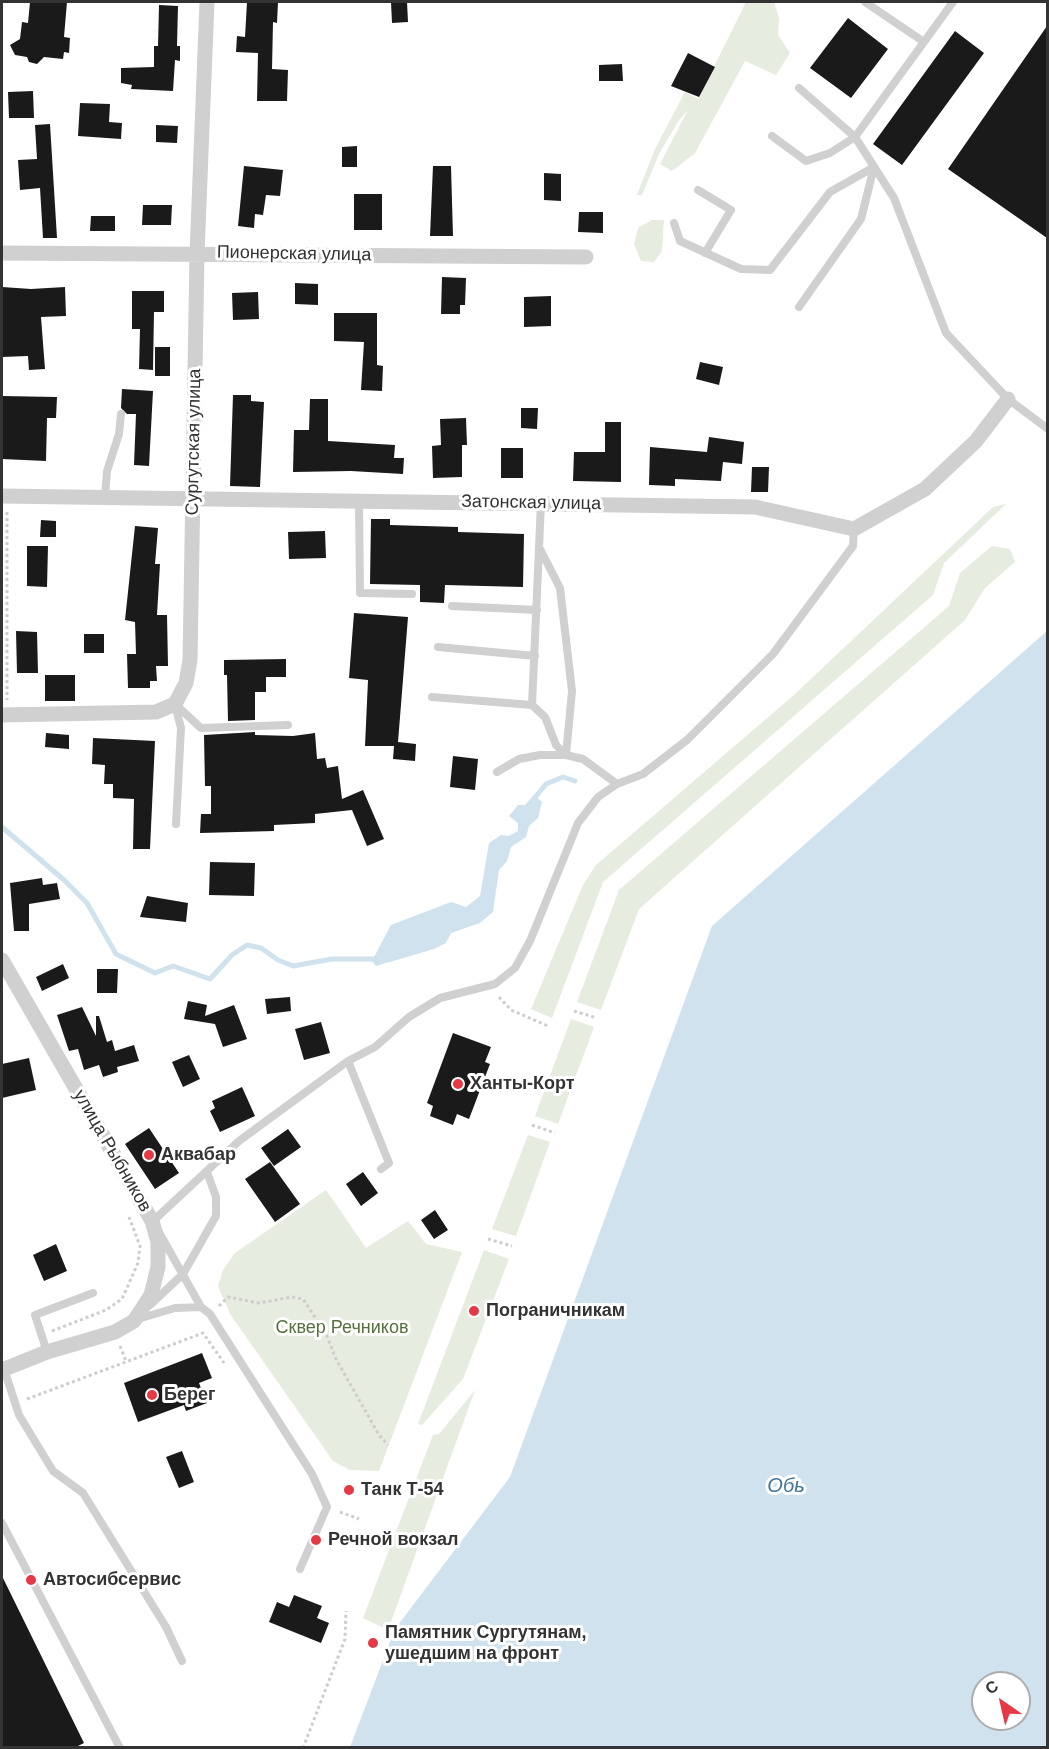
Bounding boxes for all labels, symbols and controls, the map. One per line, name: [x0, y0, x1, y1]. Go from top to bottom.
street label: Пионерская улица: [217, 242, 371, 266]
street label: Сургутская улица: [182, 368, 206, 516]
street label: Затонская улица: [461, 491, 601, 515]
place label: Ханты-Корт: [470, 1073, 575, 1095]
marker: Ханты-Корт: [451, 1077, 465, 1091]
street label: улица Рыбников: [68, 1086, 156, 1216]
place label: Аквабар: [161, 1144, 236, 1166]
marker: Аквабар: [142, 1148, 156, 1162]
place label: Пограничникам: [486, 1300, 625, 1322]
marker: Пограничникам: [467, 1304, 481, 1318]
park label: Сквер Речников: [276, 1317, 408, 1339]
place label: Берег: [164, 1384, 215, 1406]
marker: Берег: [145, 1388, 159, 1402]
water label: Обь: [767, 1474, 805, 1498]
place label: Танк Т-54: [361, 1479, 443, 1501]
marker: Танк Т-54: [342, 1483, 356, 1497]
place label: Речной вокзал: [328, 1529, 458, 1551]
marker: Речной вокзал: [309, 1533, 323, 1547]
place label: Автосибсервис: [43, 1569, 181, 1591]
marker: Автосибсервис: [24, 1573, 38, 1587]
place label: Памятник Сургутянам, ушедшим на фронт: [385, 1622, 587, 1664]
marker: Памятник Сургутянам, ушедшим на фронт: [366, 1636, 380, 1650]
north arrow: [971, 1671, 1031, 1731]
text: С: [982, 1677, 1001, 1698]

